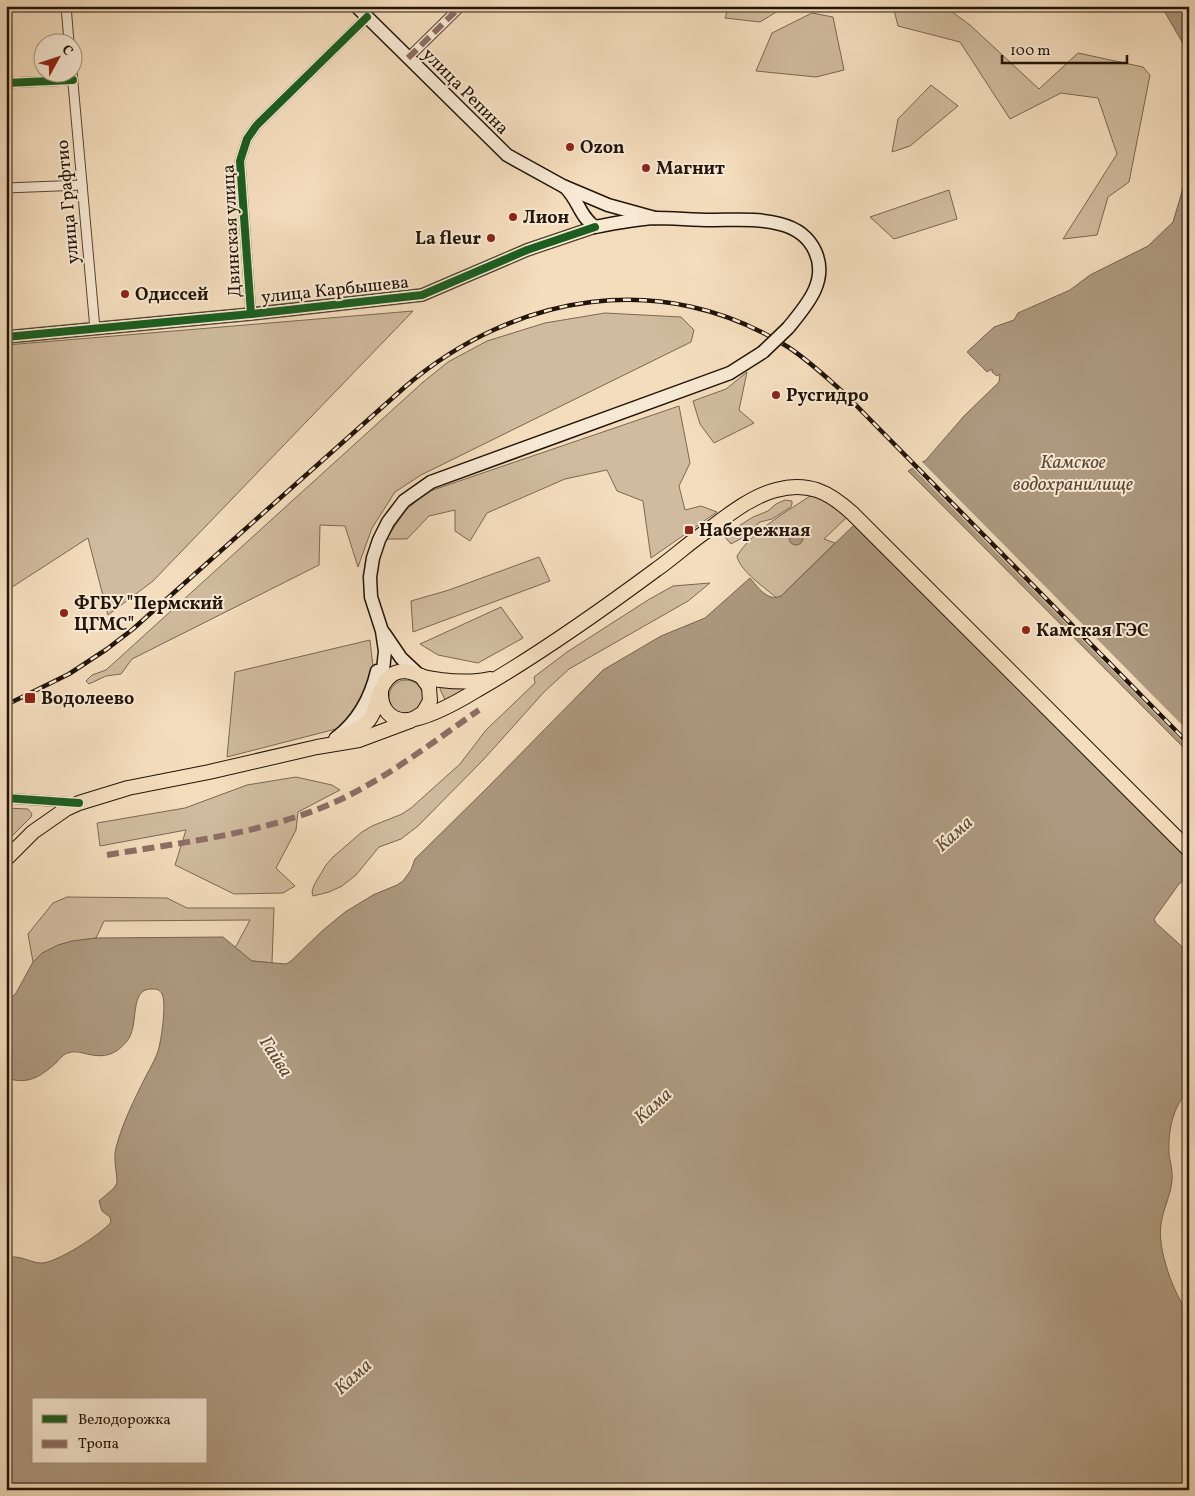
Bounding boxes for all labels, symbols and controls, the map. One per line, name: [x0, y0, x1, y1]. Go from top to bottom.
north arrow: [32, 32, 82, 82]
scale bar: [1002, 32, 1128, 64]
text: С: [57, 41, 77, 60]
text: 100 m: [1010, 41, 1050, 62]
street label: улица Репина: [416, 43, 514, 141]
place label: Ozon: [580, 136, 625, 161]
street label: улица Графтио: [51, 139, 86, 265]
marker: Ozon: [564, 141, 576, 153]
place label: Магнит: [656, 157, 725, 182]
marker: Магнит: [640, 162, 652, 174]
street label: Двинская улица: [217, 164, 248, 298]
place label: Лион: [523, 206, 569, 231]
marker: Лион: [507, 211, 519, 223]
place label: La fleur: [415, 227, 481, 252]
marker: La fleur: [485, 232, 497, 244]
street label: улица Карбышева: [260, 270, 410, 311]
place label: Одиссей: [135, 283, 209, 308]
marker: Одиссей: [119, 288, 131, 300]
place label: Русгидро: [786, 384, 869, 409]
marker: Русгидро: [770, 389, 782, 401]
water label: Камское водохранилище: [1013, 450, 1133, 498]
place label: Набережная: [699, 519, 810, 544]
marker: Набережная: [683, 524, 695, 536]
place label: ФГБУ "Пермский ЦГМС": [74, 592, 223, 638]
marker: ФГБУ "Пермский ЦГМС": [58, 607, 70, 619]
place label: Камская ГЭС: [1036, 619, 1149, 644]
marker: Камская ГЭС: [1020, 624, 1032, 636]
place label: Водолеево: [41, 687, 134, 712]
marker: Водолеево: [23, 691, 37, 705]
water label: Кама: [930, 810, 979, 859]
water label: Гайва: [252, 1031, 298, 1083]
water label: Кама: [629, 1082, 678, 1131]
water label: Кама: [329, 1353, 378, 1402]
legend: [32, 1398, 208, 1464]
text: Велодорожка: [78, 1410, 171, 1431]
text: Тропа: [78, 1434, 119, 1455]

